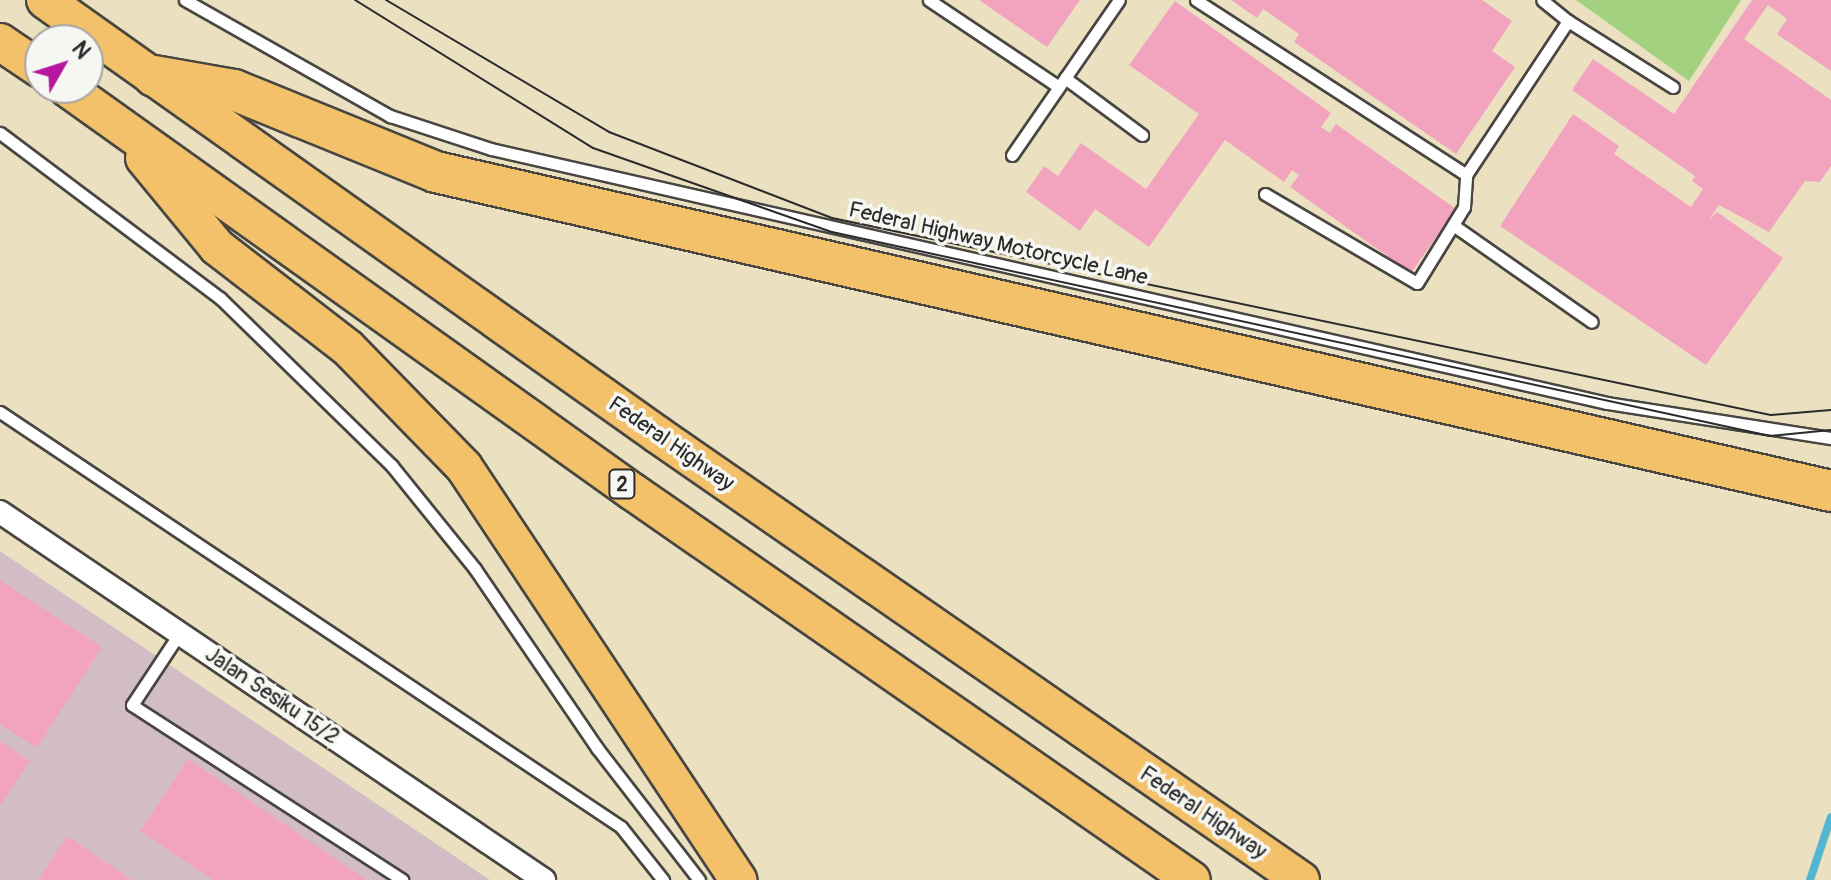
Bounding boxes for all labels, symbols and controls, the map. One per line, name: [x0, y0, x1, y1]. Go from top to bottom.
north arrow: [24, 24, 104, 104]
text: N: [66, 36, 97, 65]
street label: Federal Highway Motorcycle Lane: [846, 197, 1150, 291]
street label: Federal Highway: [603, 391, 739, 497]
road number: 2: [608, 468, 636, 500]
street label: Jalan Sesiku 15/2: [200, 641, 344, 751]
street label: Federal Highway: [1135, 761, 1271, 865]

